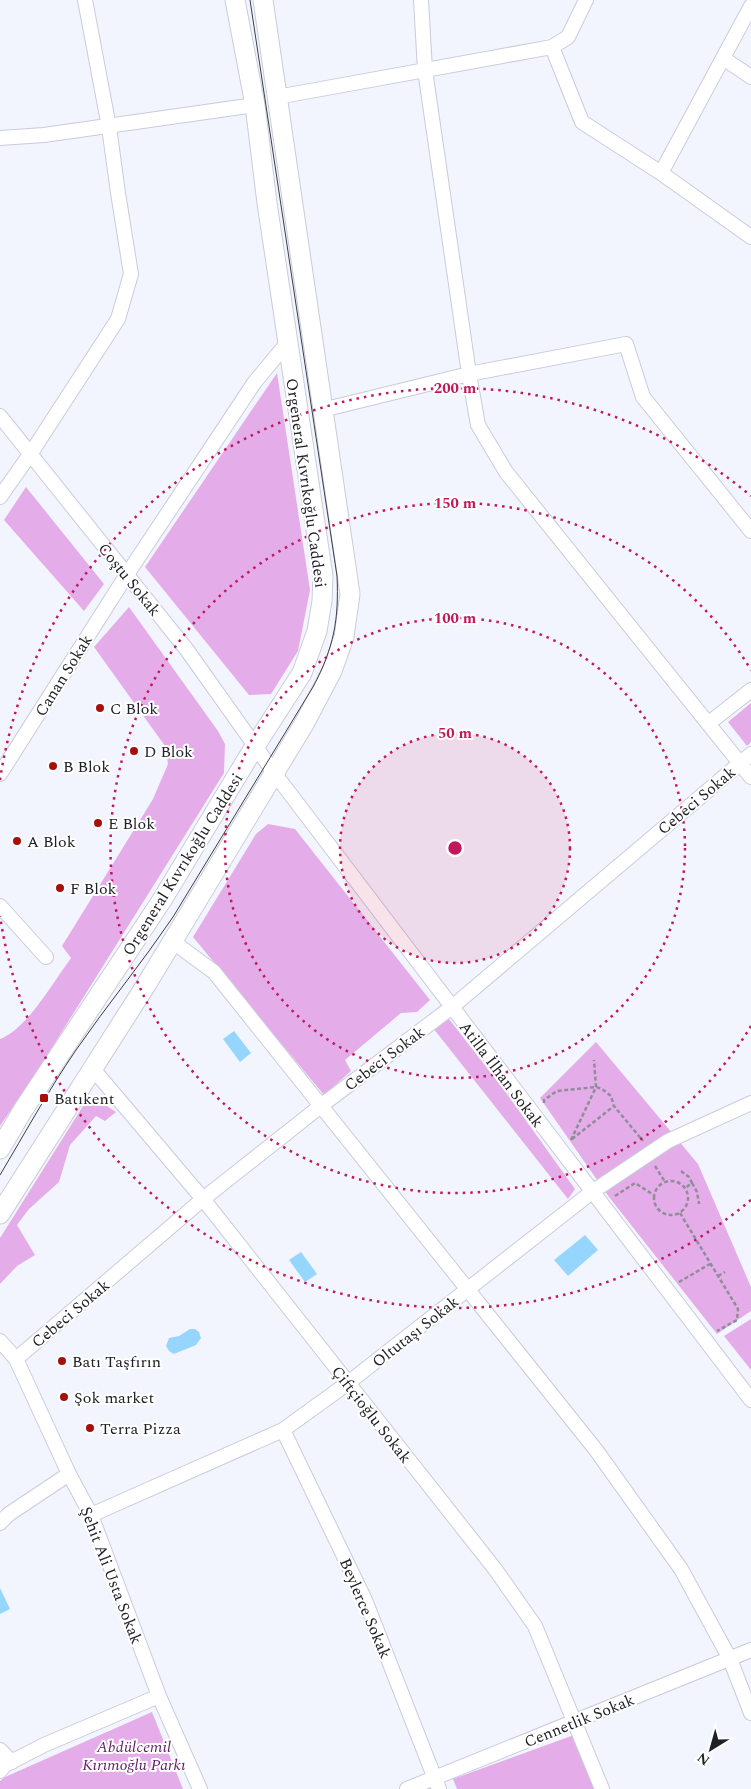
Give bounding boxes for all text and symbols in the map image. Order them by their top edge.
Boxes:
street label: Orgeneral Kıvrıkoğlu Caddesi [279,377,333,590]
text: 200 m [434,377,477,400]
text: 150 m [434,492,477,515]
street label: Coştu Sokak [92,538,166,622]
text: 100 m [434,607,477,630]
street label: Canan Sokak [29,630,99,721]
place label: C Blok [110,697,158,721]
marker: C Blok [94,702,106,714]
text: 50 m [438,722,473,745]
place label: D Blok [144,740,193,764]
marker: D Blok [128,745,140,757]
place label: B Blok [63,755,110,779]
marker: B Blok [47,760,59,772]
street label: Cebeci Sokak [652,761,741,841]
street label: Orgeneral Kıvrıkoğlu Caddesi [117,768,249,961]
place label: E Blok [108,812,155,836]
marker: E Blok [92,817,104,829]
place label: A Blok [27,830,76,854]
marker: A Blok [11,835,23,847]
centre of rings [446,839,464,857]
place label: F Blok [70,877,117,901]
marker: F Blok [54,882,66,894]
street label: Atilla İlhan Sokak [453,1016,549,1133]
street label: Cebeci Sokak [339,1020,430,1097]
place label: Batıkent [54,1087,115,1111]
marker: Batıkent [38,1092,50,1104]
street label: Cebeci Sokak [26,1274,115,1354]
street label: Oltutaşı Sokak [367,1290,464,1373]
place label: Batı Taşfırın [72,1350,161,1374]
marker: Batı Taşfırın [56,1355,68,1367]
street label: Çiftçioğlu Sokak [325,1361,417,1469]
place label: Şok market [74,1386,155,1410]
marker: Şok market [58,1391,70,1403]
place label: Terra Pizza [100,1417,181,1441]
marker: Terra Pizza [84,1422,96,1434]
street label: Şehit Ali Usta Sokak [74,1503,148,1648]
street label: Beylerce Sokak [333,1554,397,1662]
street label: Cennetlik Sokak [521,1688,638,1754]
north arrow [686,1724,736,1774]
park label: Abdülcemil Kırımoğlu Parkı [82,1735,186,1777]
text: N [693,1747,714,1771]

